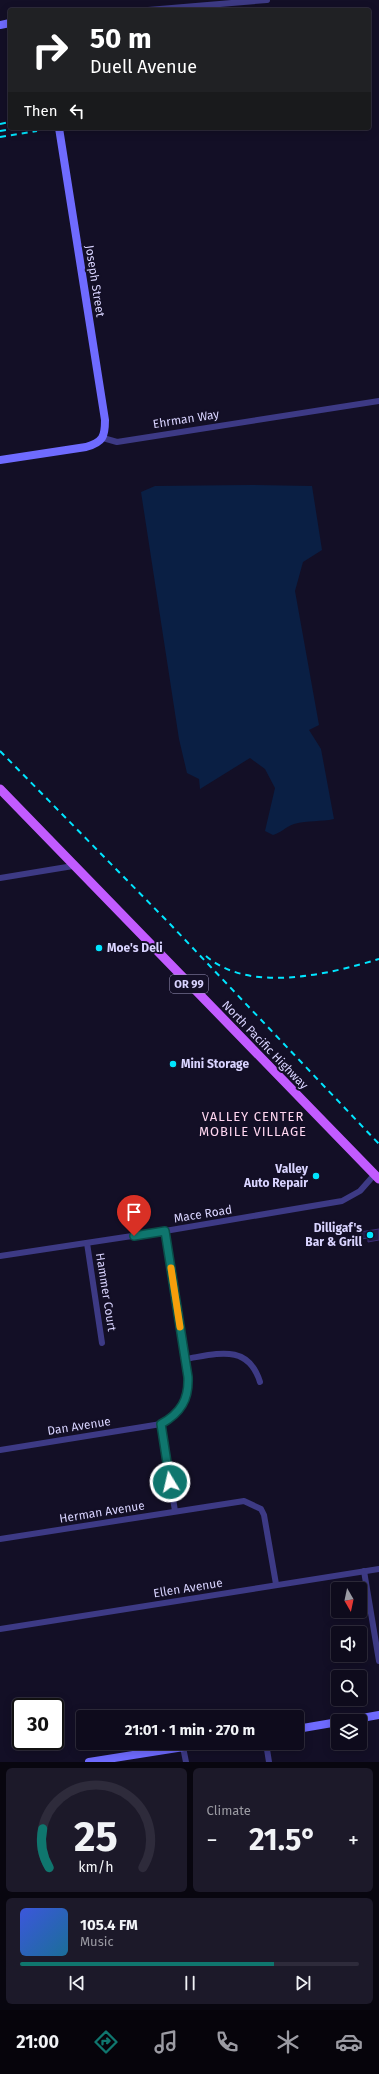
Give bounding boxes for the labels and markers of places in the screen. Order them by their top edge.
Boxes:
place label: Moe's Deli [107,941,163,955]
marker: Moe's Deli [94,943,104,953]
place label: Mini Storage [181,1057,249,1071]
marker: Mini Storage [168,1059,178,1069]
place label: Valley Auto Repair [243,1162,309,1190]
marker: Valley Auto Repair [311,1171,321,1181]
pin [117,1195,151,1236]
place label: Dilligaf's Bar & Grill [305,1221,362,1249]
marker: Dilligaf's Bar & Grill [365,1230,375,1240]

